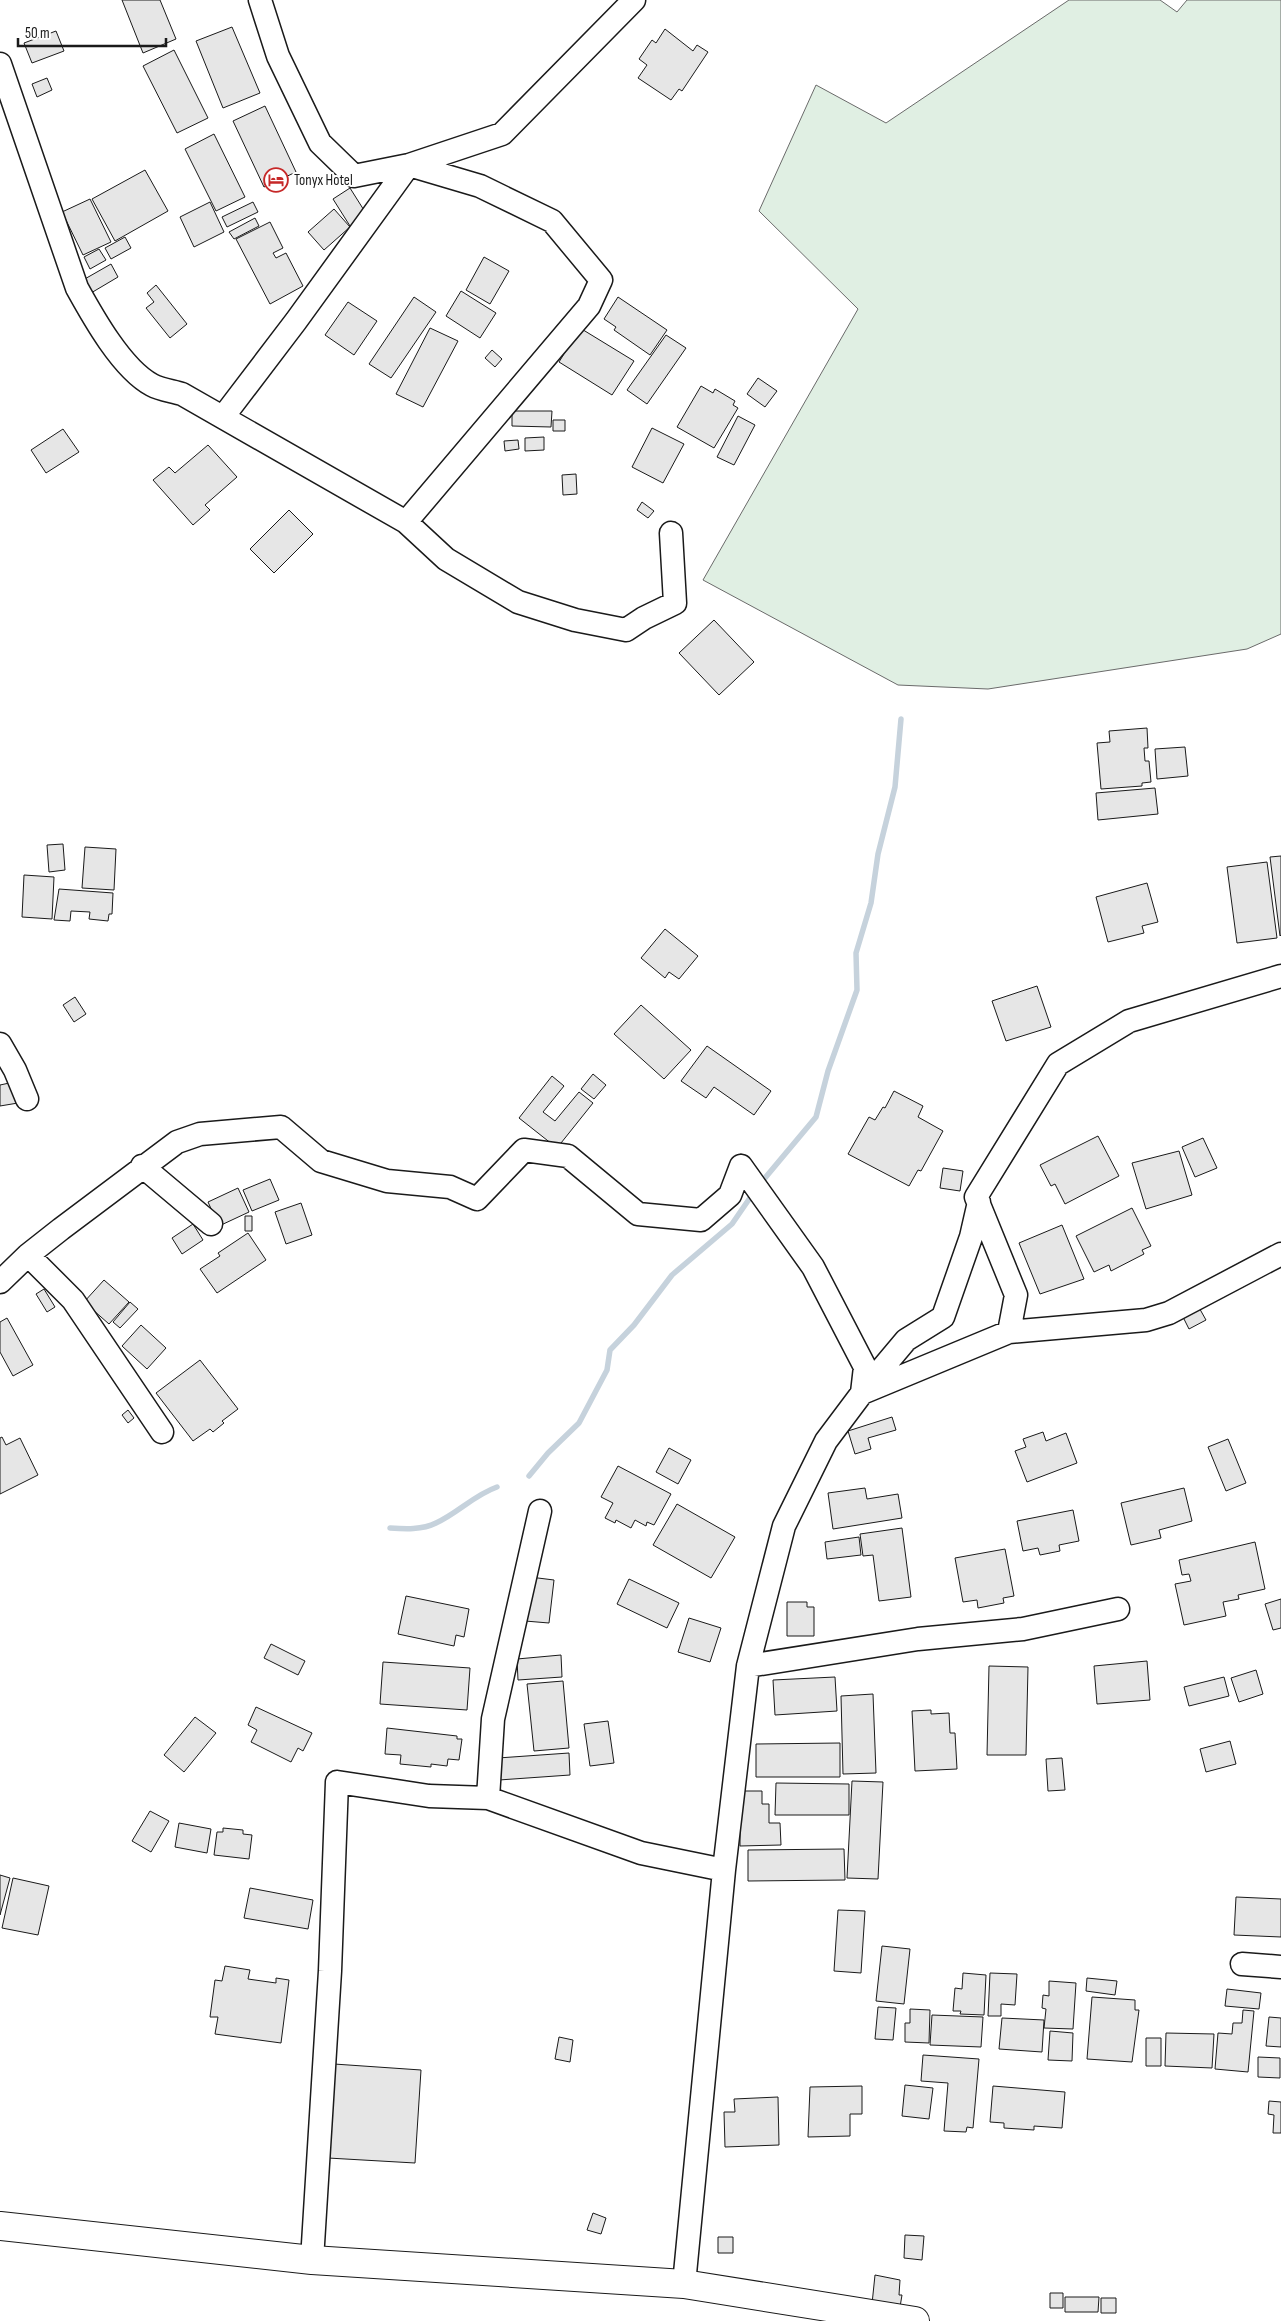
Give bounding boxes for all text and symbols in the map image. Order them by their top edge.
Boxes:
scale bar [18,15,165,47]
text: 50 m [25,24,50,43]
hotel icon: Tonyx Hotel [263,167,289,193]
place label: Tonyx Hotel [294,171,353,190]

